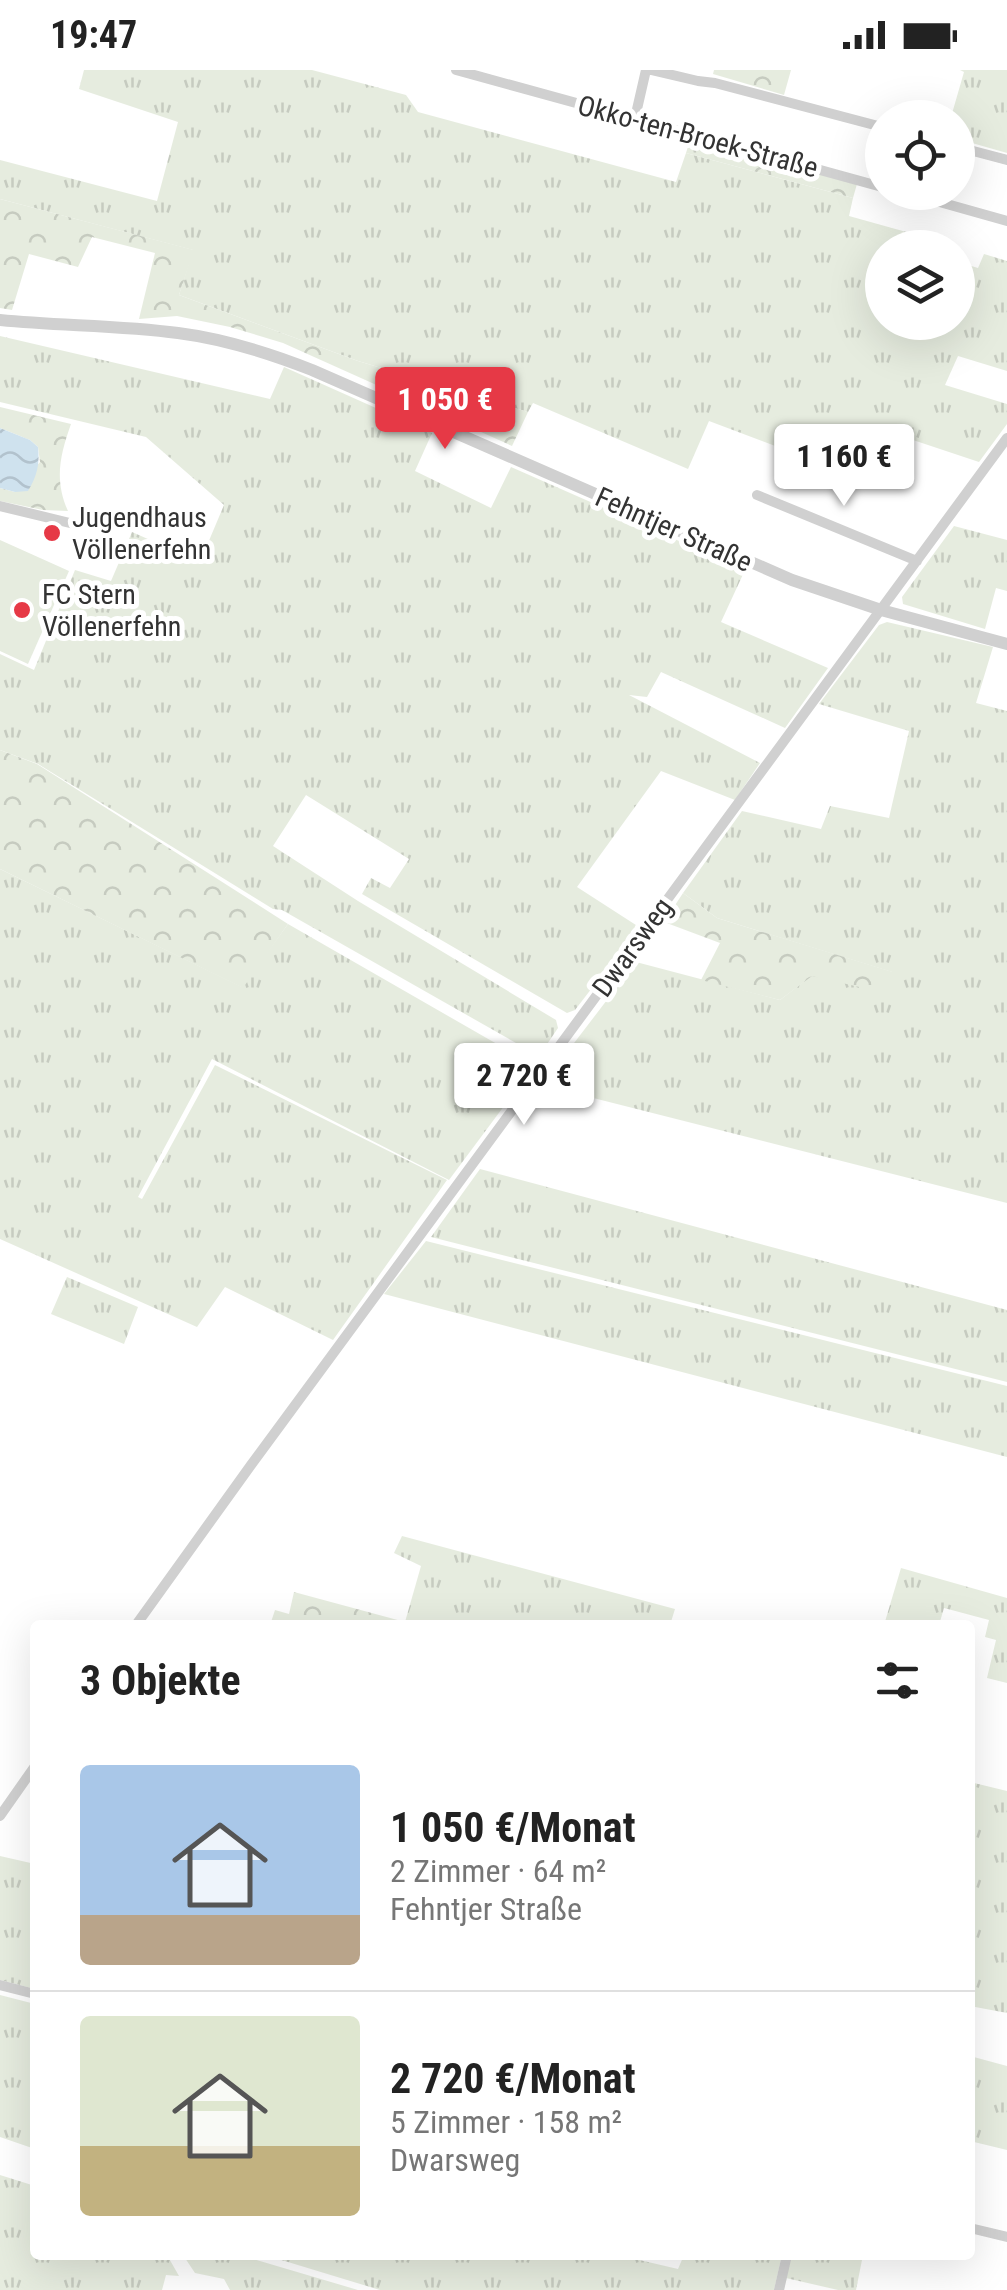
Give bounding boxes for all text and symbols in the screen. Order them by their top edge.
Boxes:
text: 19:47 [50,13,137,57]
street label: Okko-ten-Broek-Straße [574,89,822,184]
map controls [865,100,975,340]
button: locate [865,100,975,210]
button: layers [865,230,975,340]
pin: 1 050 € [353,367,537,452]
text: 1 050 € [397,380,493,418]
pin: 1 160 € [752,424,936,509]
text: 1 160 € [796,437,892,475]
street label: Fehntjer Straße [590,480,757,579]
place label: Jugendhaus Völlenerfehn [72,501,211,566]
marker: Jugendhaus Völlenerfehn [41,522,63,544]
place label: FC Stern Völlenerfehn [42,578,181,643]
marker: FC Stern Völlenerfehn [11,599,33,621]
street label: Dwarsweg [586,891,679,1003]
pin: 2 720 € [432,1043,616,1128]
text: 2 720 € [476,1056,572,1094]
icon: filters [870,1653,925,1708]
text: 3 Objekte [80,1656,241,1705]
text: 1 050 €/Monat [390,1803,636,1852]
icon: home [160,1805,280,1925]
text: 2 Zimmer · 64 m² [390,1852,606,1890]
text: Fehntjer Straße [390,1890,582,1928]
text: 2 720 €/Monat [390,2054,636,2103]
icon: home [160,2056,280,2176]
text: 5 Zimmer · 158 m² [390,2103,622,2141]
text: Dwarsweg [390,2141,520,2179]

